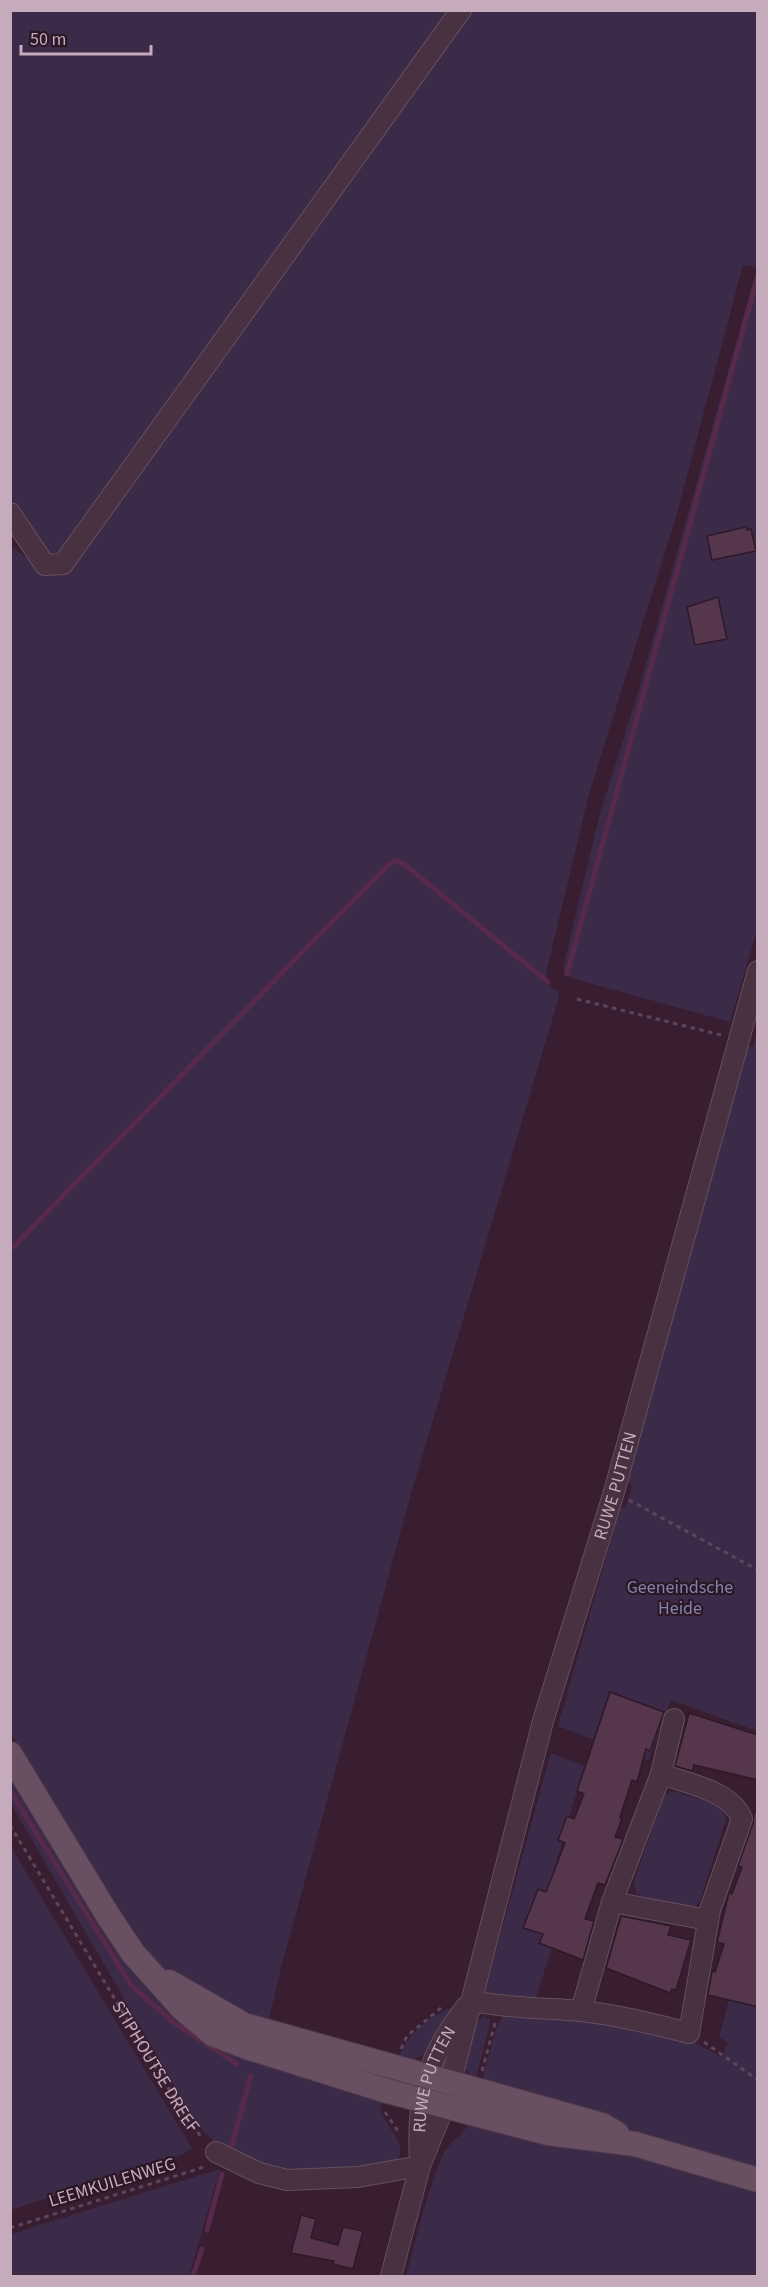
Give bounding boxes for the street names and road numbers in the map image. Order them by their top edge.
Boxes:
street label: RUWE PUTTEN [588,1429,643,1543]
street label: STIPHOUTSE DREEF [106,1996,205,2138]
street label: RUWE PUTTEN [407,2021,462,2133]
street label: LEEMKUILENWEG [45,2151,179,2214]

